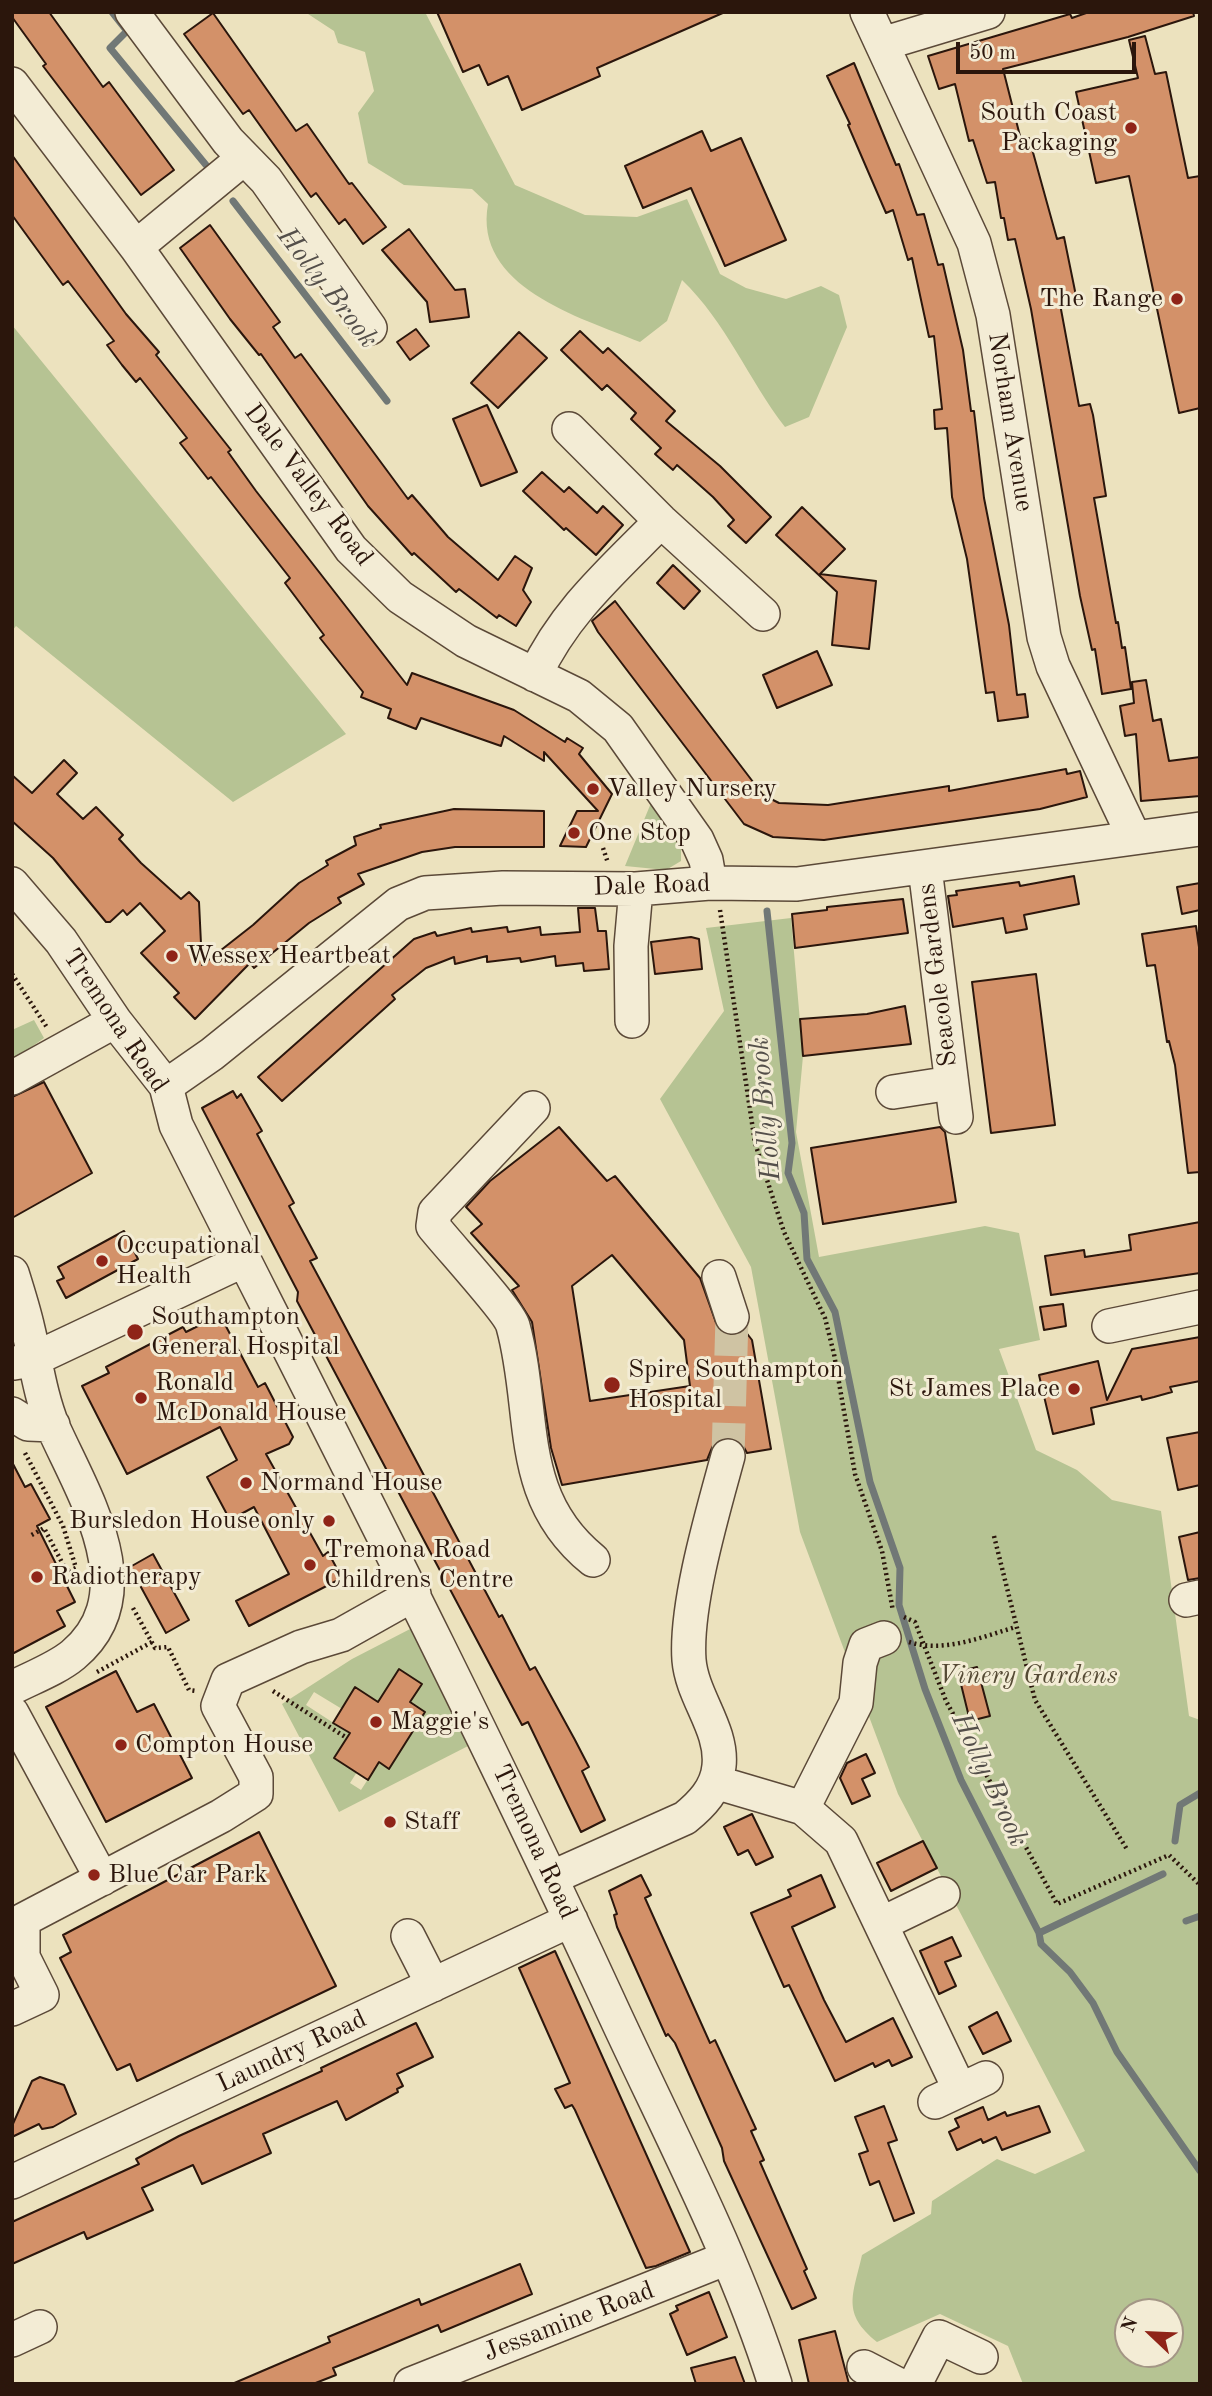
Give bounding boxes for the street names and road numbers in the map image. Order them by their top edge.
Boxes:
street label: Norham Avenue [980,330,1040,514]
street label: Dale Valley Road [237,398,379,572]
street label: Dale Road [593,868,711,904]
street label: Seacole Gardens [911,882,965,1068]
street label: Tremona Road [55,943,175,1099]
street label: Tremona Road [485,1760,583,1924]
street label: Laundry Road [212,2004,372,2100]
street label: Jessamine Road [479,2275,659,2369]

